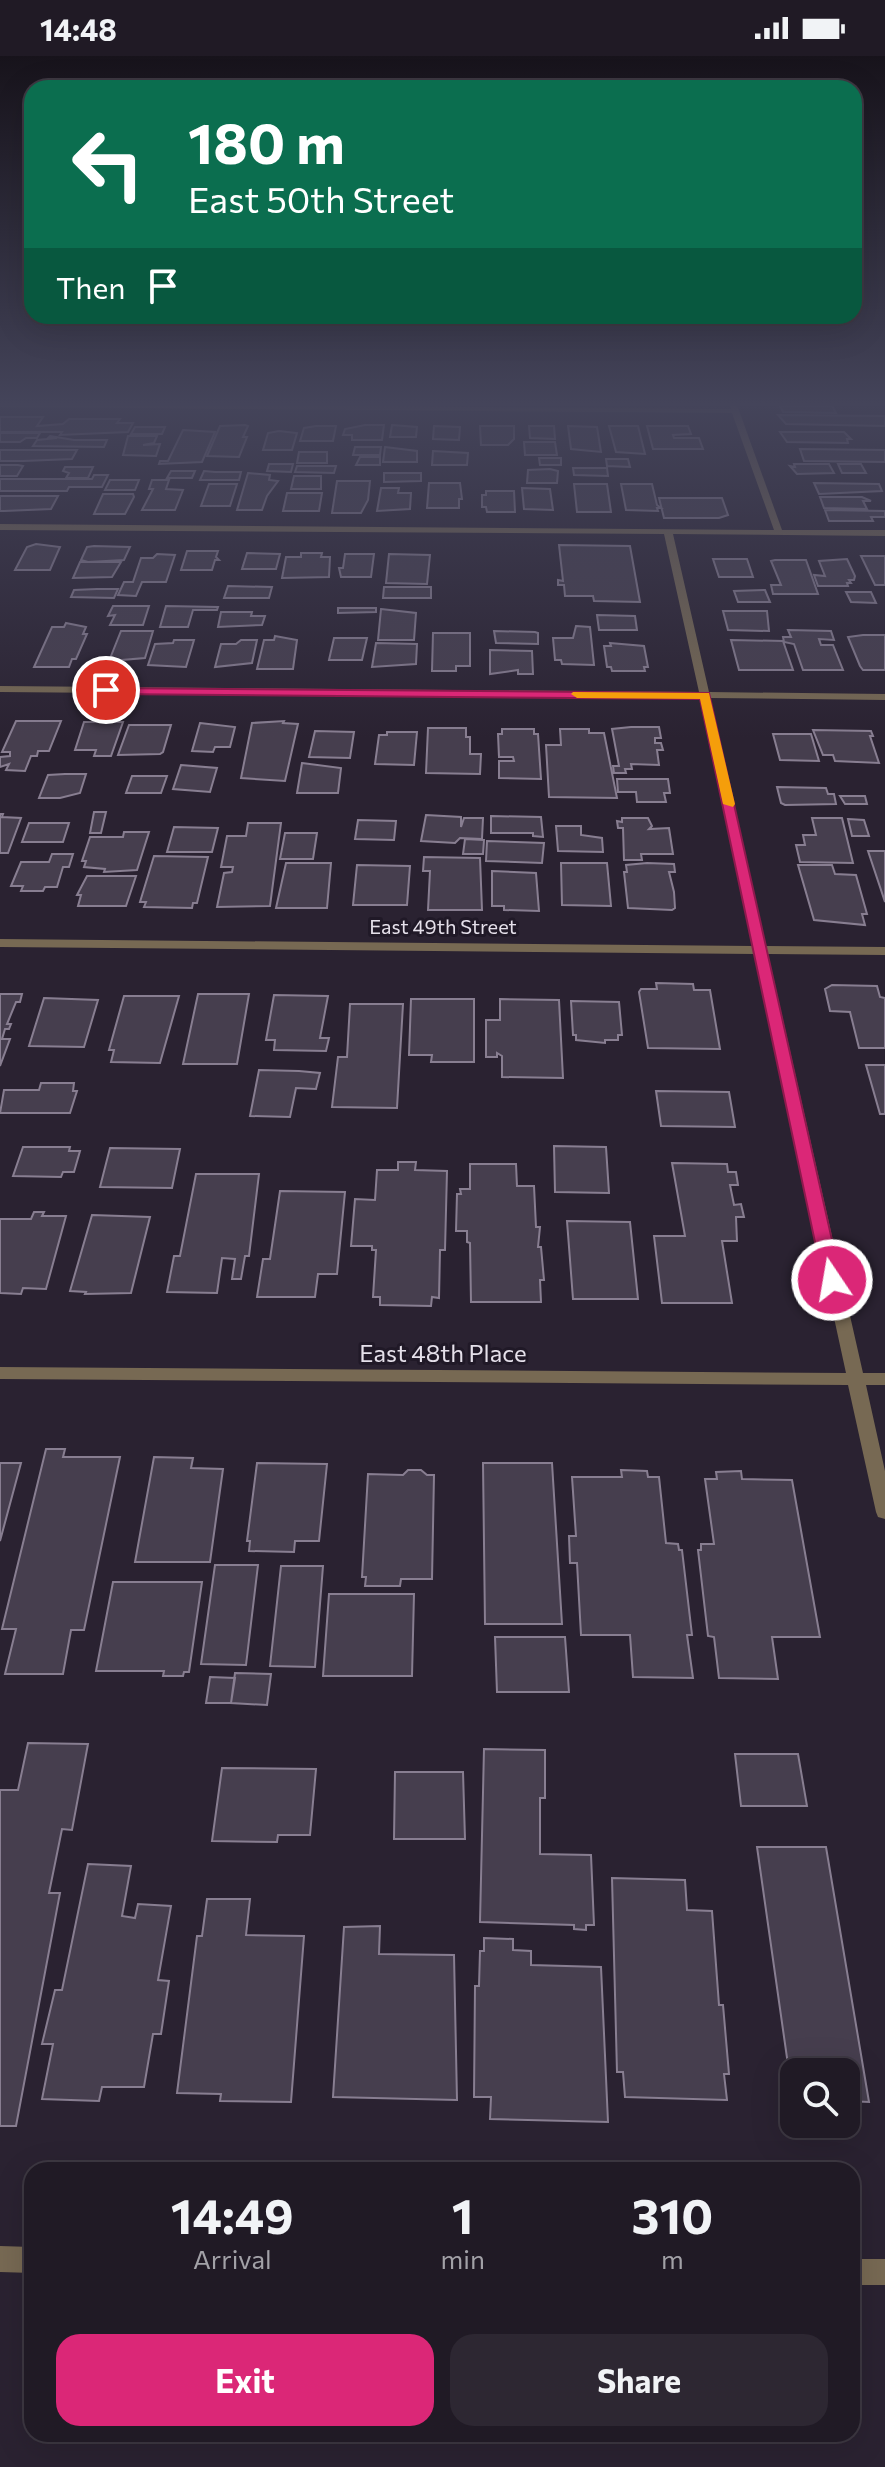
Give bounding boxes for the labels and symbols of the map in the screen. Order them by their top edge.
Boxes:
pin [72,656,140,724]
street label: East 49th Street [369,914,517,938]
position arrow [790,1238,874,1322]
street label: East 48th Place [359,1338,527,1367]

